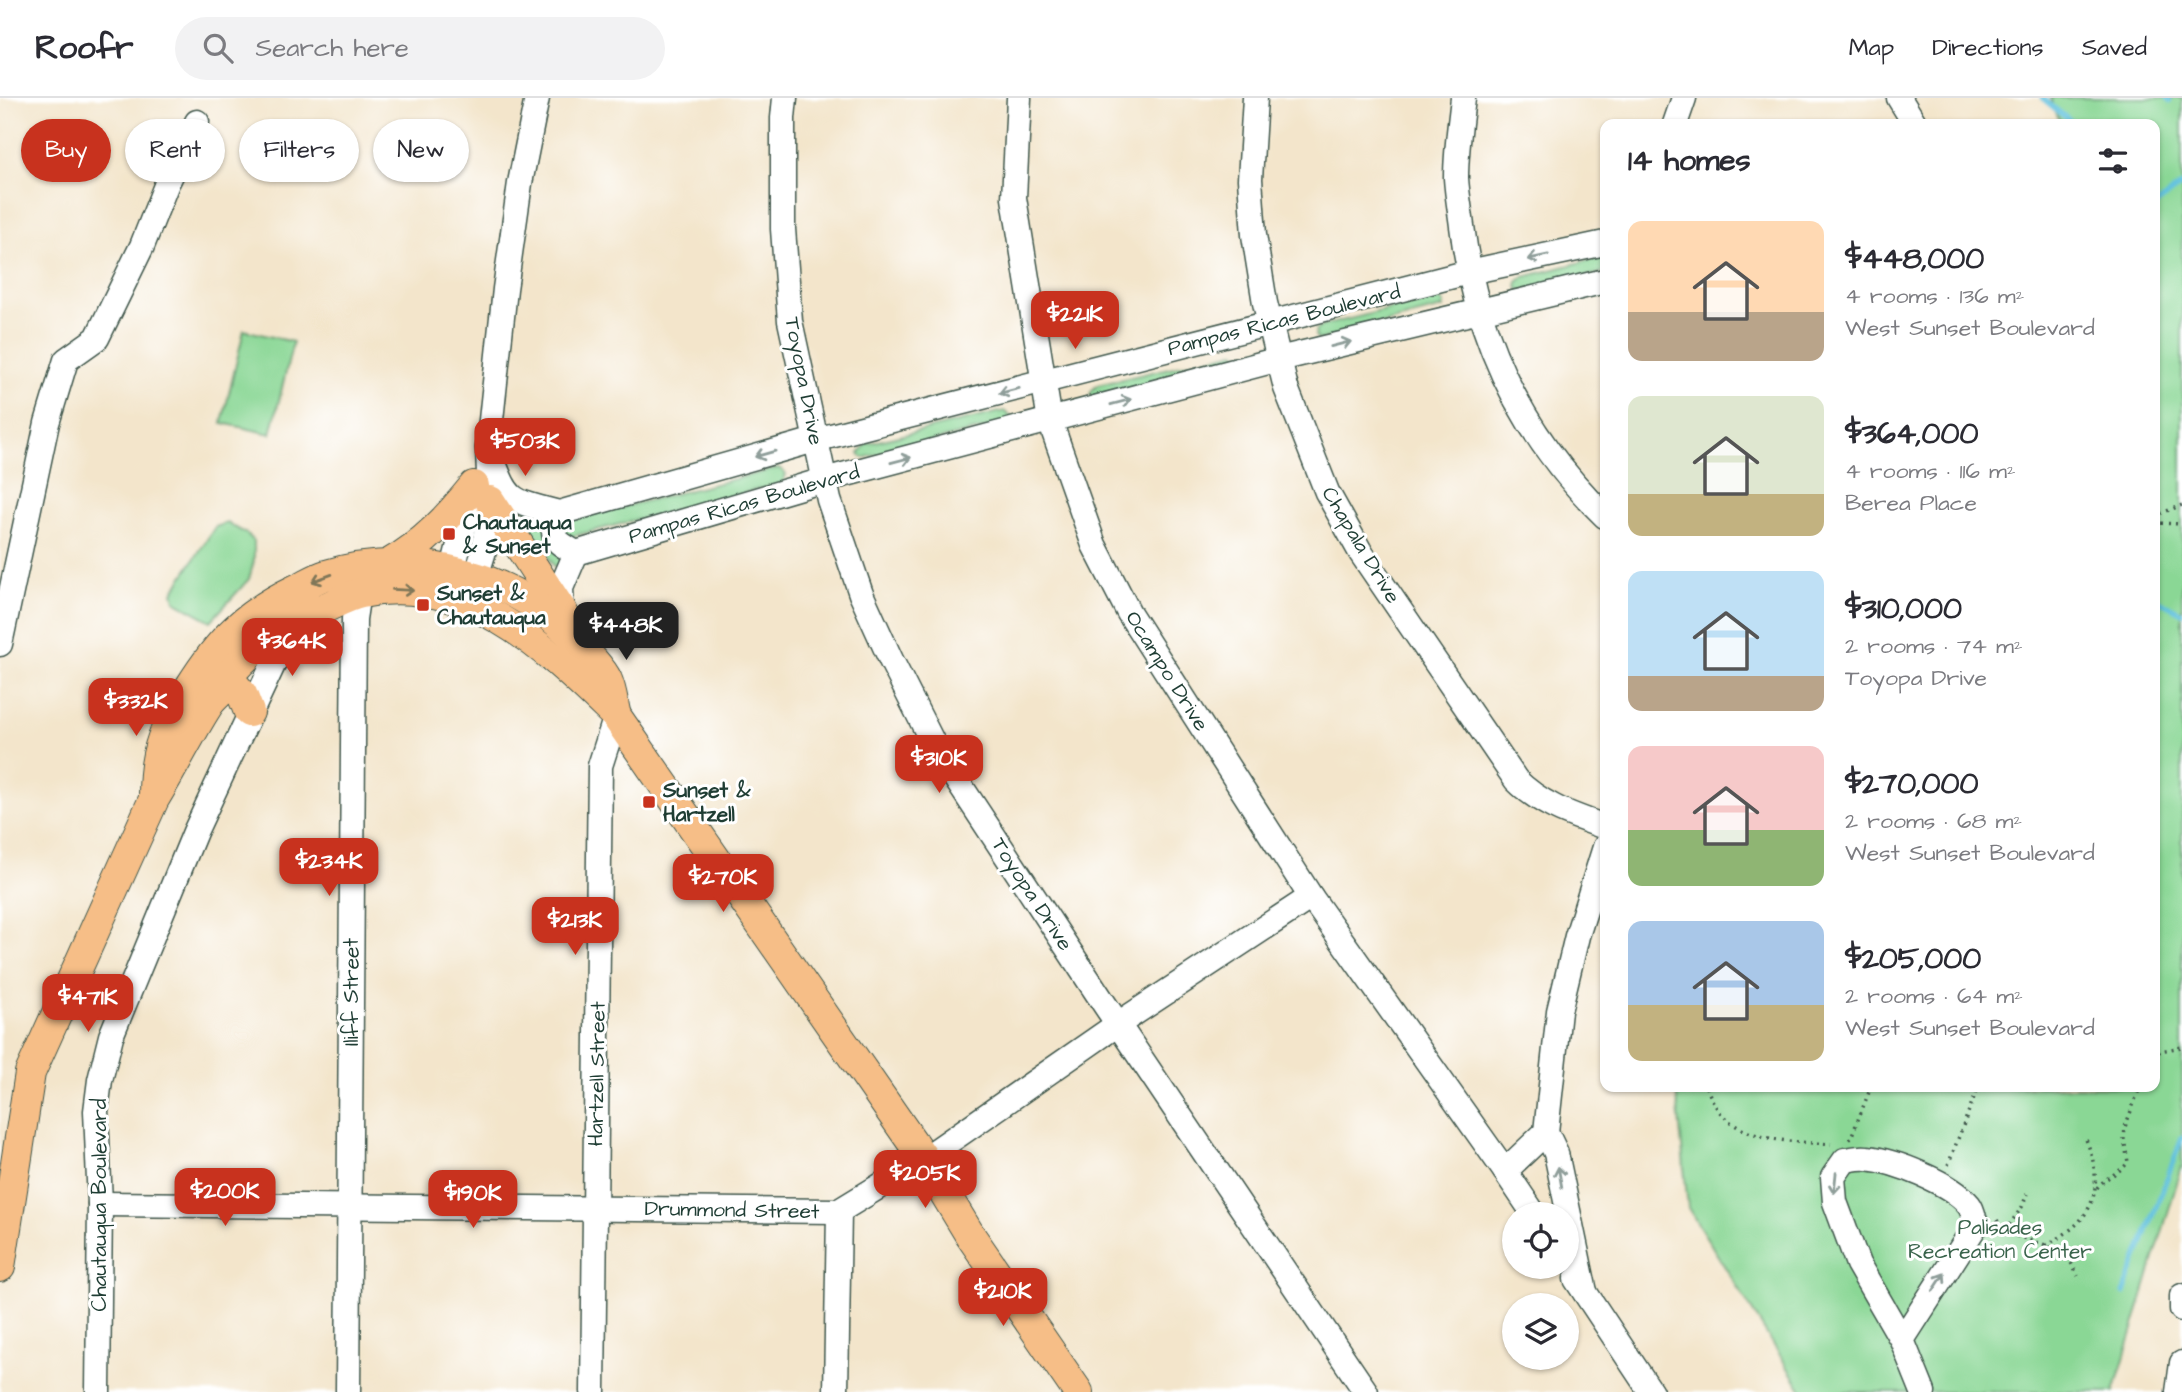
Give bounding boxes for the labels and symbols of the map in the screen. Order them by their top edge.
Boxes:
one-way arrow [1527,251,1550,265]
street label: Pampas Ricas Boulevard [1165,277,1404,364]
pin: $221K [1026,292,1124,351]
street label: Toyopa Drive [775,315,831,448]
one-way arrow [1329,337,1352,350]
one-way arrow [998,385,1021,398]
one-way arrow [1109,394,1131,407]
pin: $503K [476,418,574,478]
one-way arrow [754,449,776,462]
one-way arrow [889,453,912,466]
street label: Pampas Ricas Boulevard [625,457,863,552]
street label: Chapala Drive [1314,481,1407,609]
place label: Chautauqua & Sunset [462,508,572,561]
marker: Chautauqua & Sunset [441,526,457,542]
one-way arrow [312,573,334,585]
place label: Sunset & Chautauqua [436,579,546,633]
one-way arrow [391,584,413,597]
marker: Sunset & Chautauqua [415,597,431,613]
pin: $448K [577,602,675,662]
street label: Ocampo Drive [1118,605,1216,737]
pin: $364K [243,618,341,678]
pin: $332K [87,678,185,738]
pin: $310K [890,736,988,795]
place label: Sunset & Hartzell [662,776,751,829]
marker: Sunset & Hartzell [641,794,657,810]
street label: Toyopa Drive [983,832,1079,957]
pin: $234K [280,838,378,898]
pin: $270K [674,854,772,914]
pin: $213K [526,898,624,957]
street label: Iliff Street [337,938,366,1046]
pin: $471K [39,974,137,1034]
street label: Hartzell Street [581,1001,613,1147]
street label: Chautauqua Boulevard [85,1098,114,1312]
pin: $205K [876,1150,974,1210]
one-way arrow [1553,1166,1566,1189]
pin: $200K [176,1168,274,1228]
pin: $190K [424,1170,522,1230]
one-way arrow [1829,1171,1842,1194]
street label: Drummond Street [644,1194,820,1226]
park label: Palisades Recreation Center [1908,1213,2092,1266]
pin: $210K [954,1268,1052,1328]
one-way arrow [1932,1273,1946,1293]

